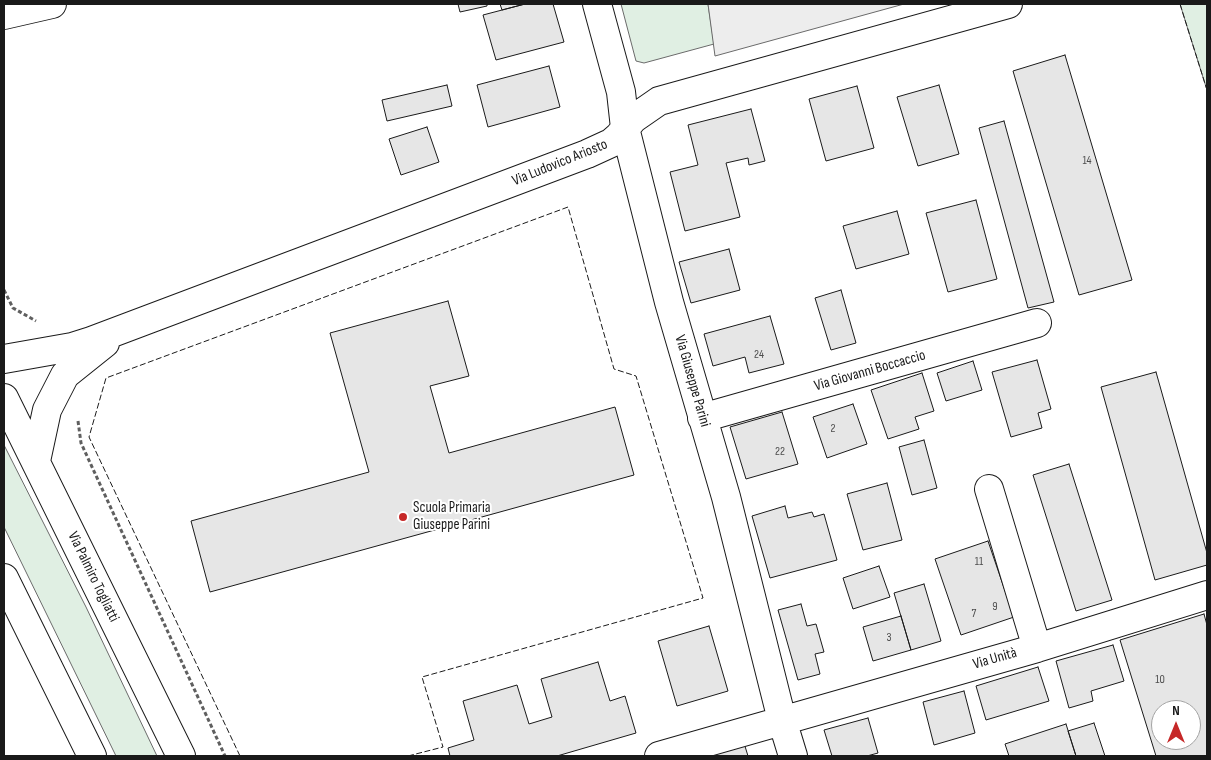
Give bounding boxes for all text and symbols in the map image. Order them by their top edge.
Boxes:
street label: Via Ludovico Ariosto [510,136,610,190]
house number: 14 [1082,154,1092,168]
street label: Via Giuseppe Parini [670,333,714,429]
street label: Via Giovanni Boccaccio [812,347,928,395]
house number: 24 [754,348,764,362]
house number: 2 [831,422,835,436]
house number: 22 [775,445,785,459]
place label: Scuola Primaria Giuseppe Parini [413,499,491,534]
marker: Scuola Primaria Giuseppe Parini [397,511,409,523]
street label: Via Palmiro Togliatti [63,529,123,625]
house number: 11 [975,555,983,569]
house number: 9 [992,600,998,614]
house number: 7 [972,607,976,621]
house number: 3 [886,631,892,645]
street label: Via Unità [971,644,1019,674]
house number: 10 [1155,673,1165,687]
north arrow [1151,700,1201,750]
text: N [1172,702,1180,719]

